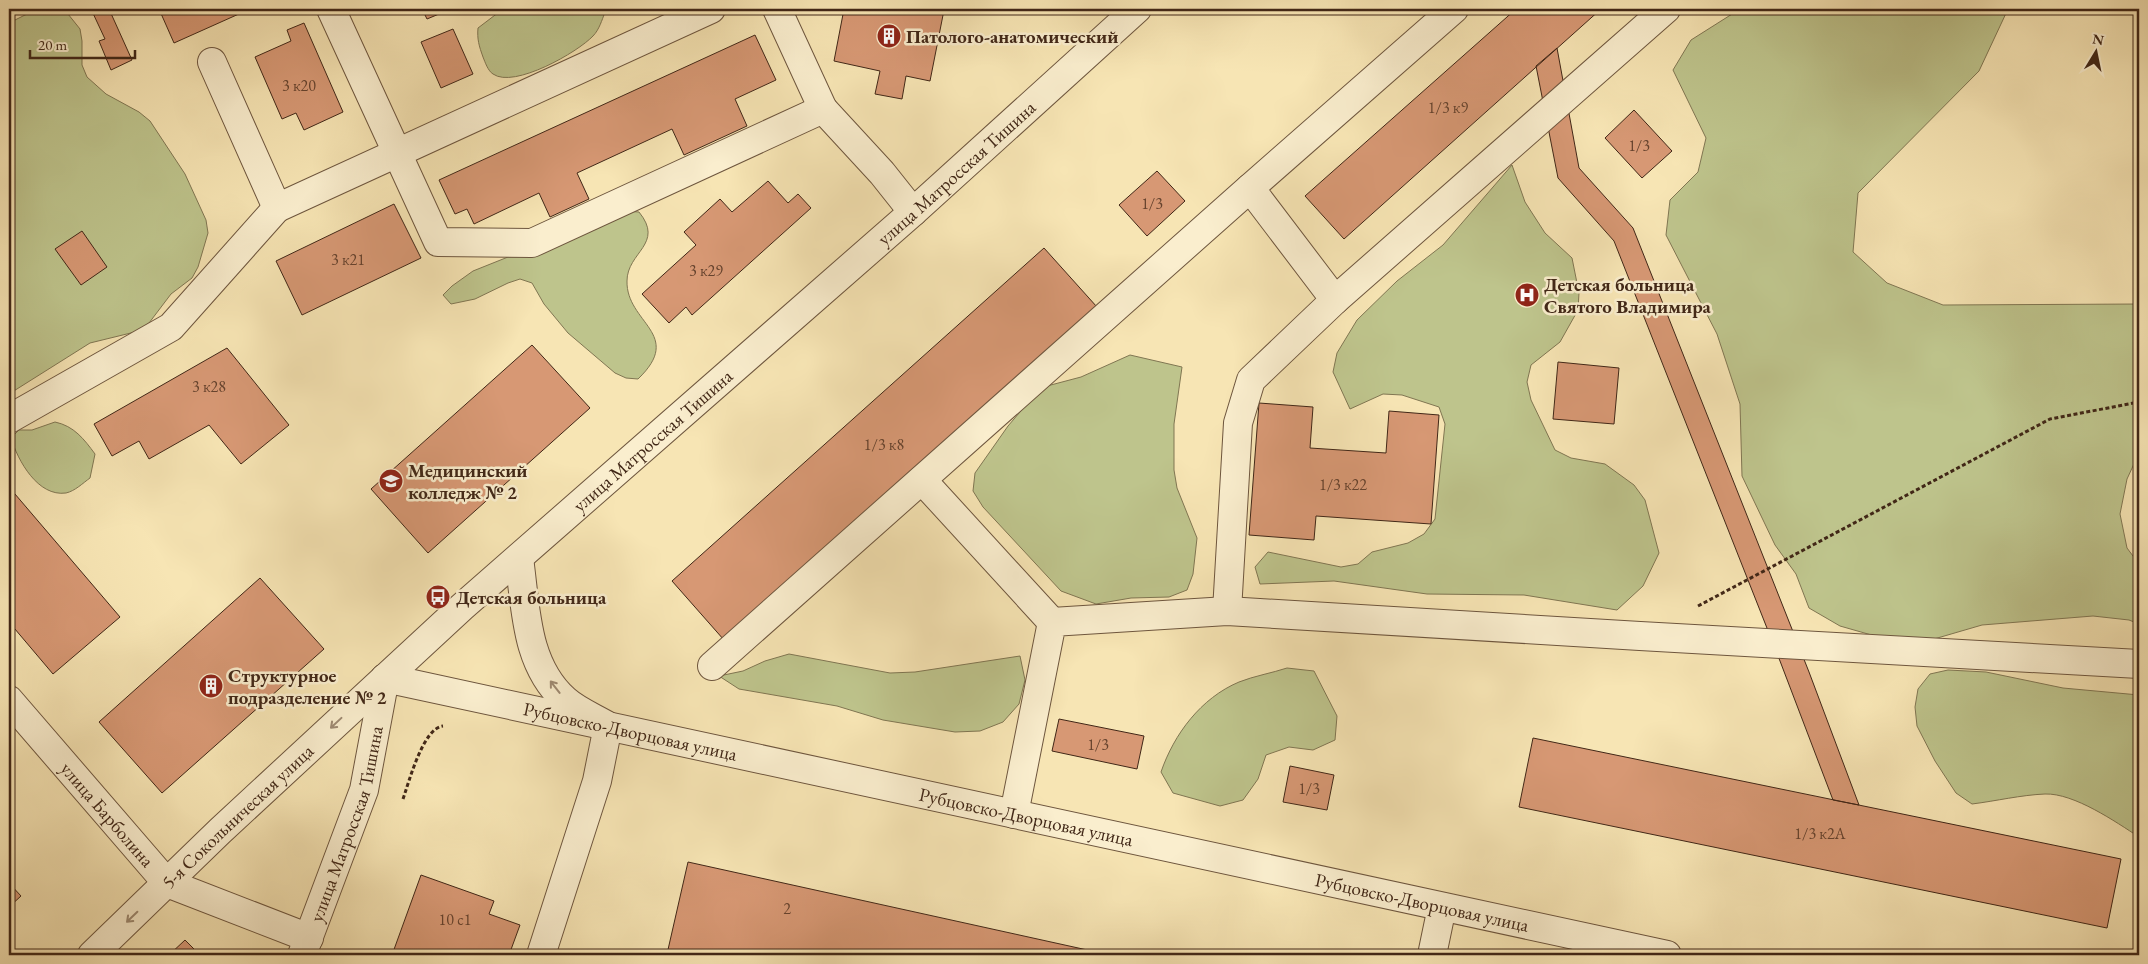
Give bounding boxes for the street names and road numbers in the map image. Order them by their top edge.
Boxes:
street label: улица Матросская Тишина [872,94,1041,250]
street label: улица Матросская Тишина [567,363,738,517]
street label: Рубцовско-Дворцовая улица [521,696,740,766]
street label: улица Матросская Тишина [303,723,388,925]
street label: 5-я Сокольническая улица [156,738,319,894]
street label: улица Барболина [55,756,160,873]
street label: Рубцовско-Дворцовая улица [917,781,1136,852]
street label: Рубцовско-Дворцовая улица [1313,867,1532,937]

